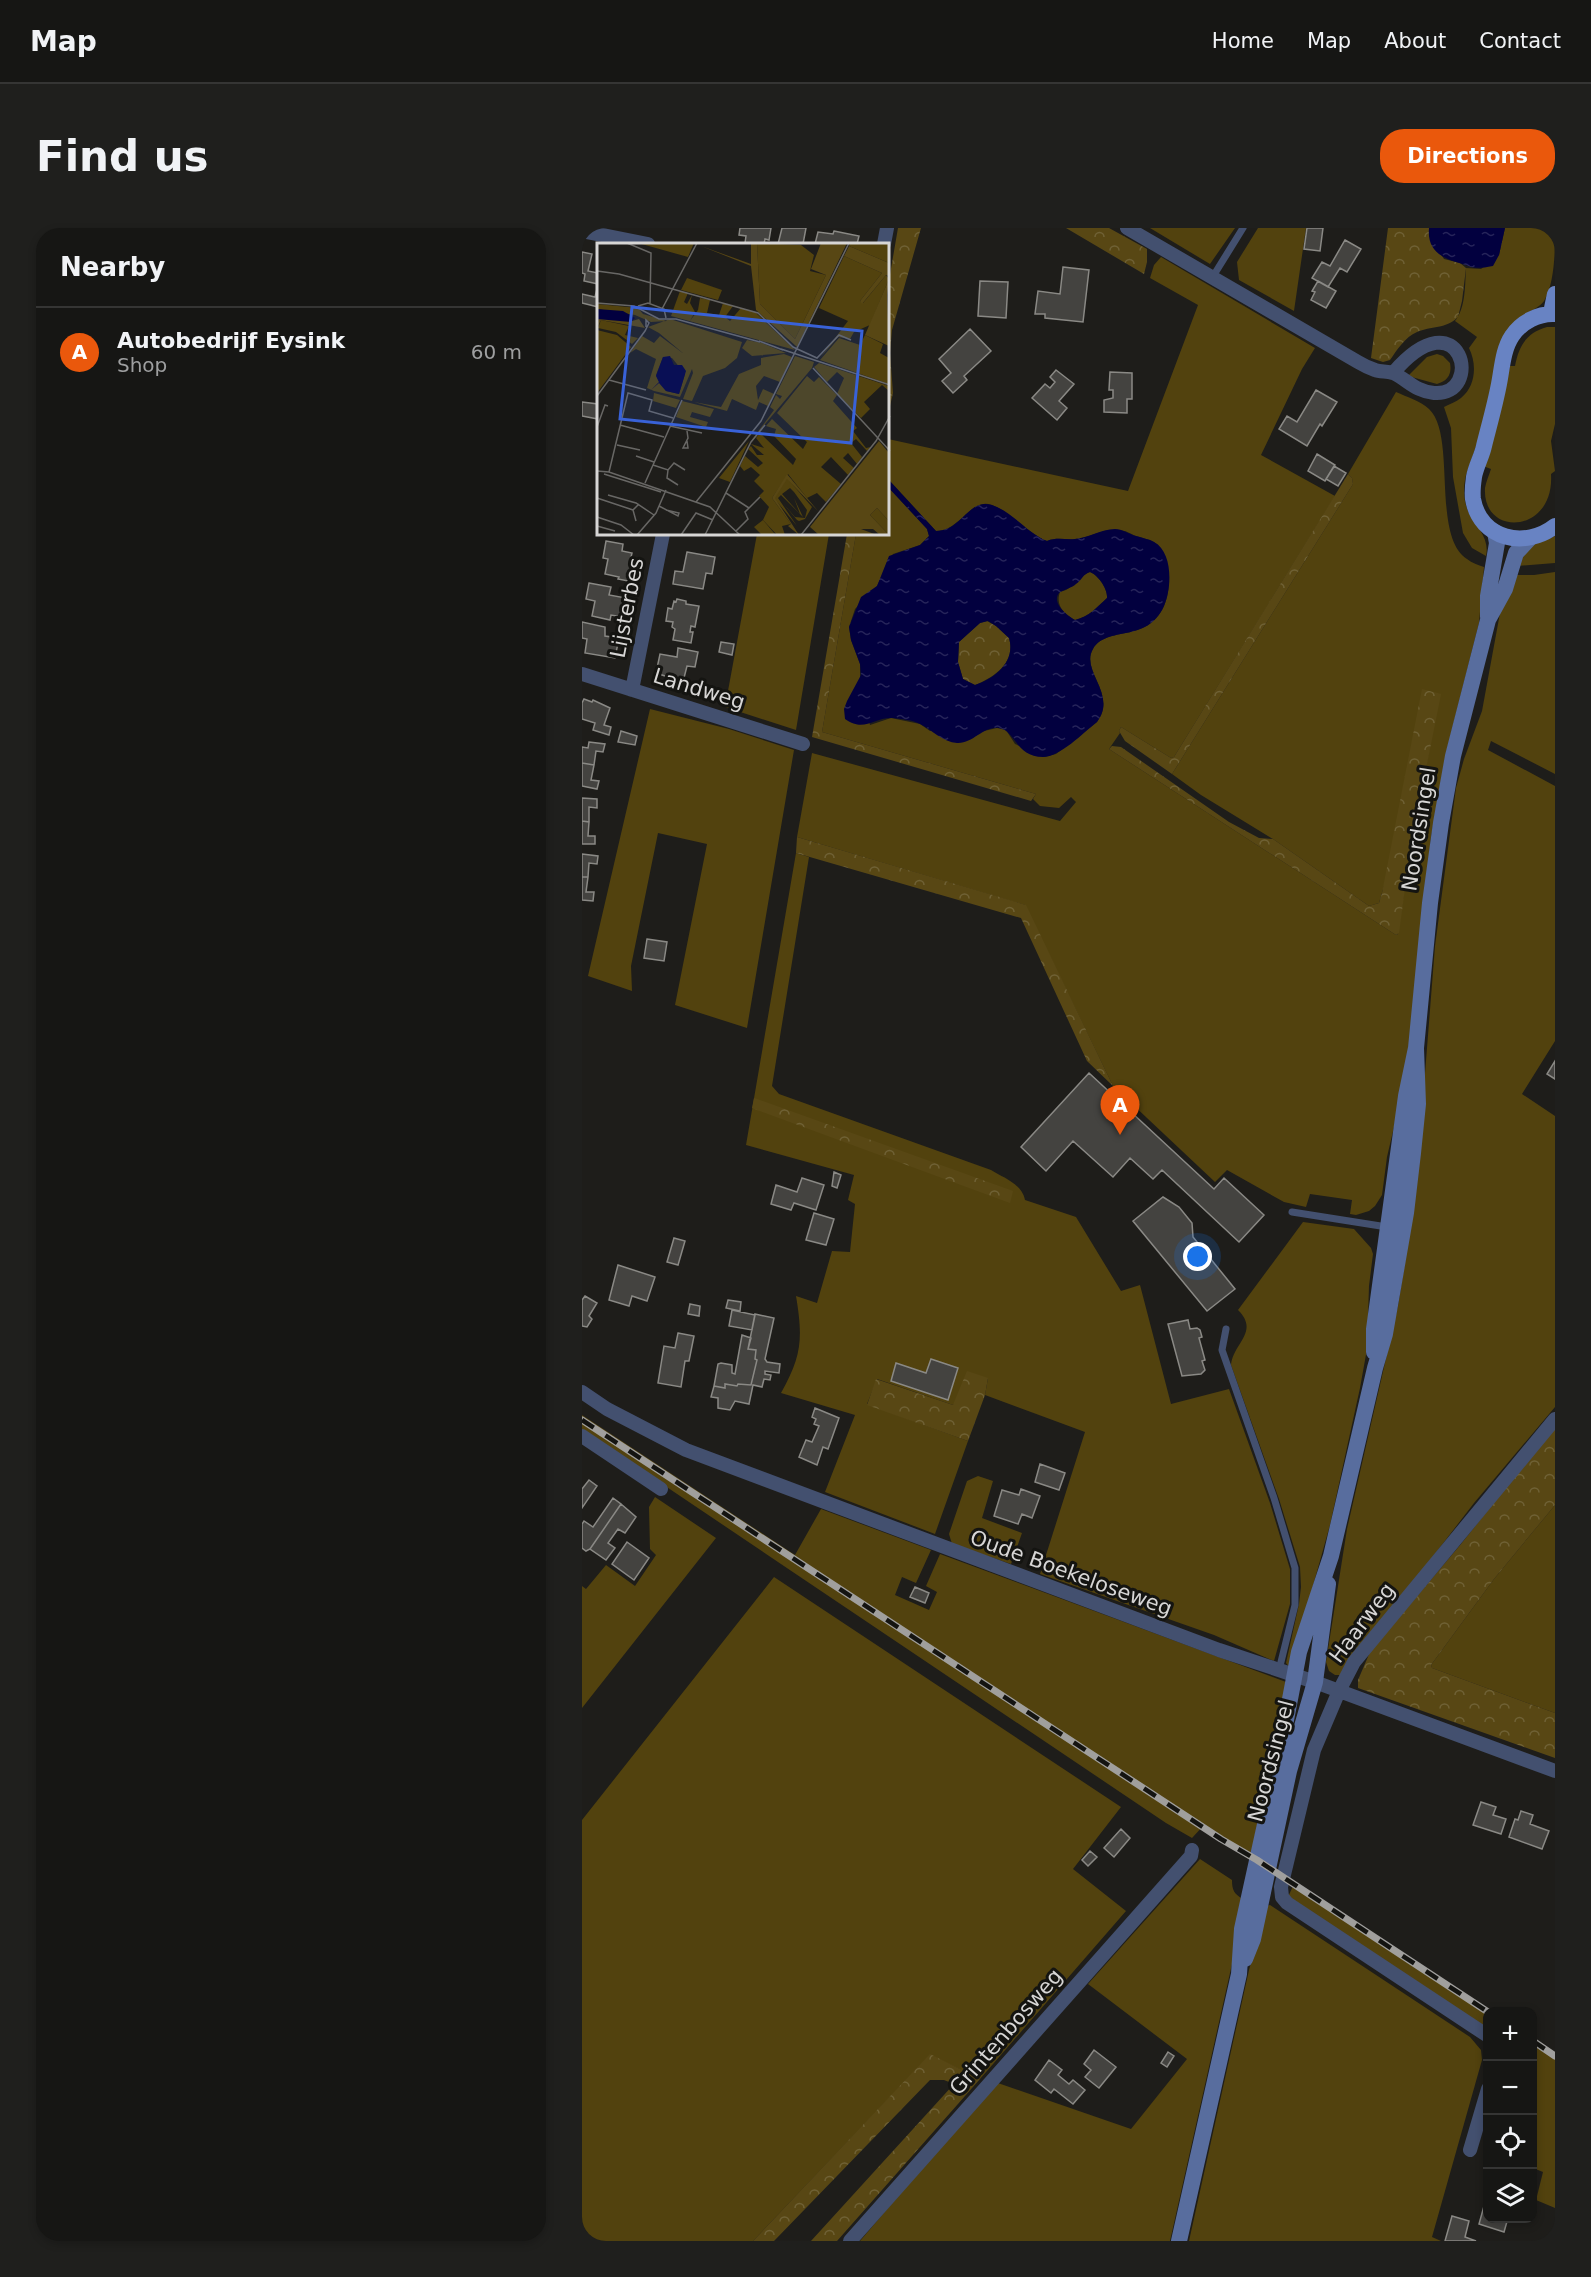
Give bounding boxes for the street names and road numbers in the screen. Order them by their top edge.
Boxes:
street label: Lijsterbes [606,556,648,660]
street label: Landweg [650,664,748,714]
street label: Noordsingel [1397,765,1441,893]
street label: Oude Boekeloseweg [967,1525,1175,1621]
street label: Haarweg [1324,1578,1400,1668]
street label: Noordsingel [1243,1697,1299,1825]
street label: Grintenbosweg [945,1964,1067,2100]

